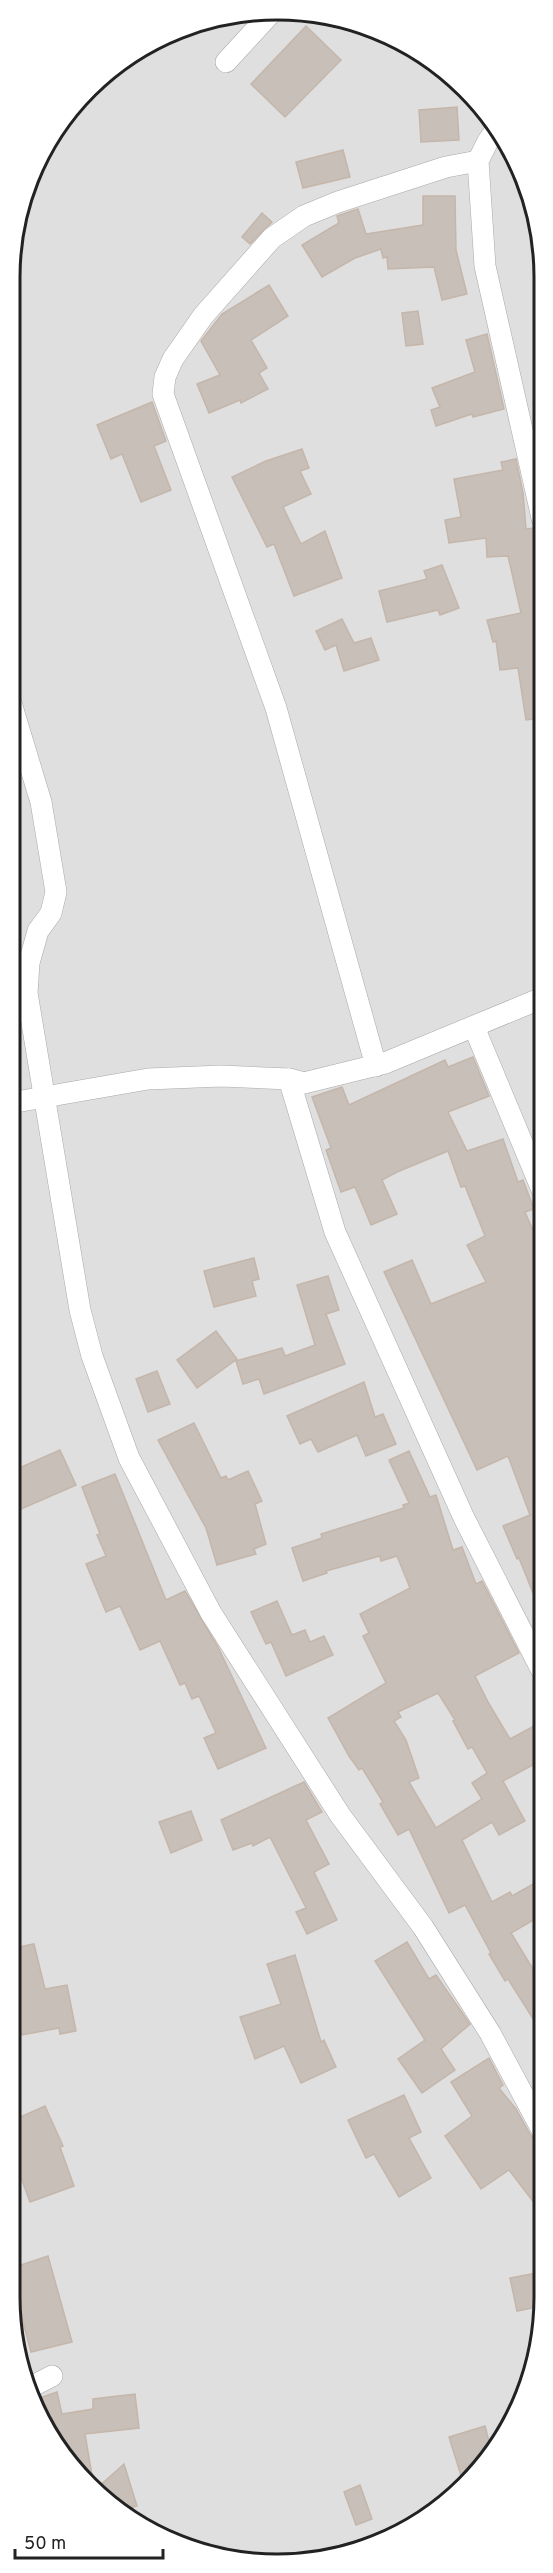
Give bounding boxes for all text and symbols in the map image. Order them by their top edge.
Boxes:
scale bar [15,2522,164,2560]
text: 50 m [24,2533,66,2556]

